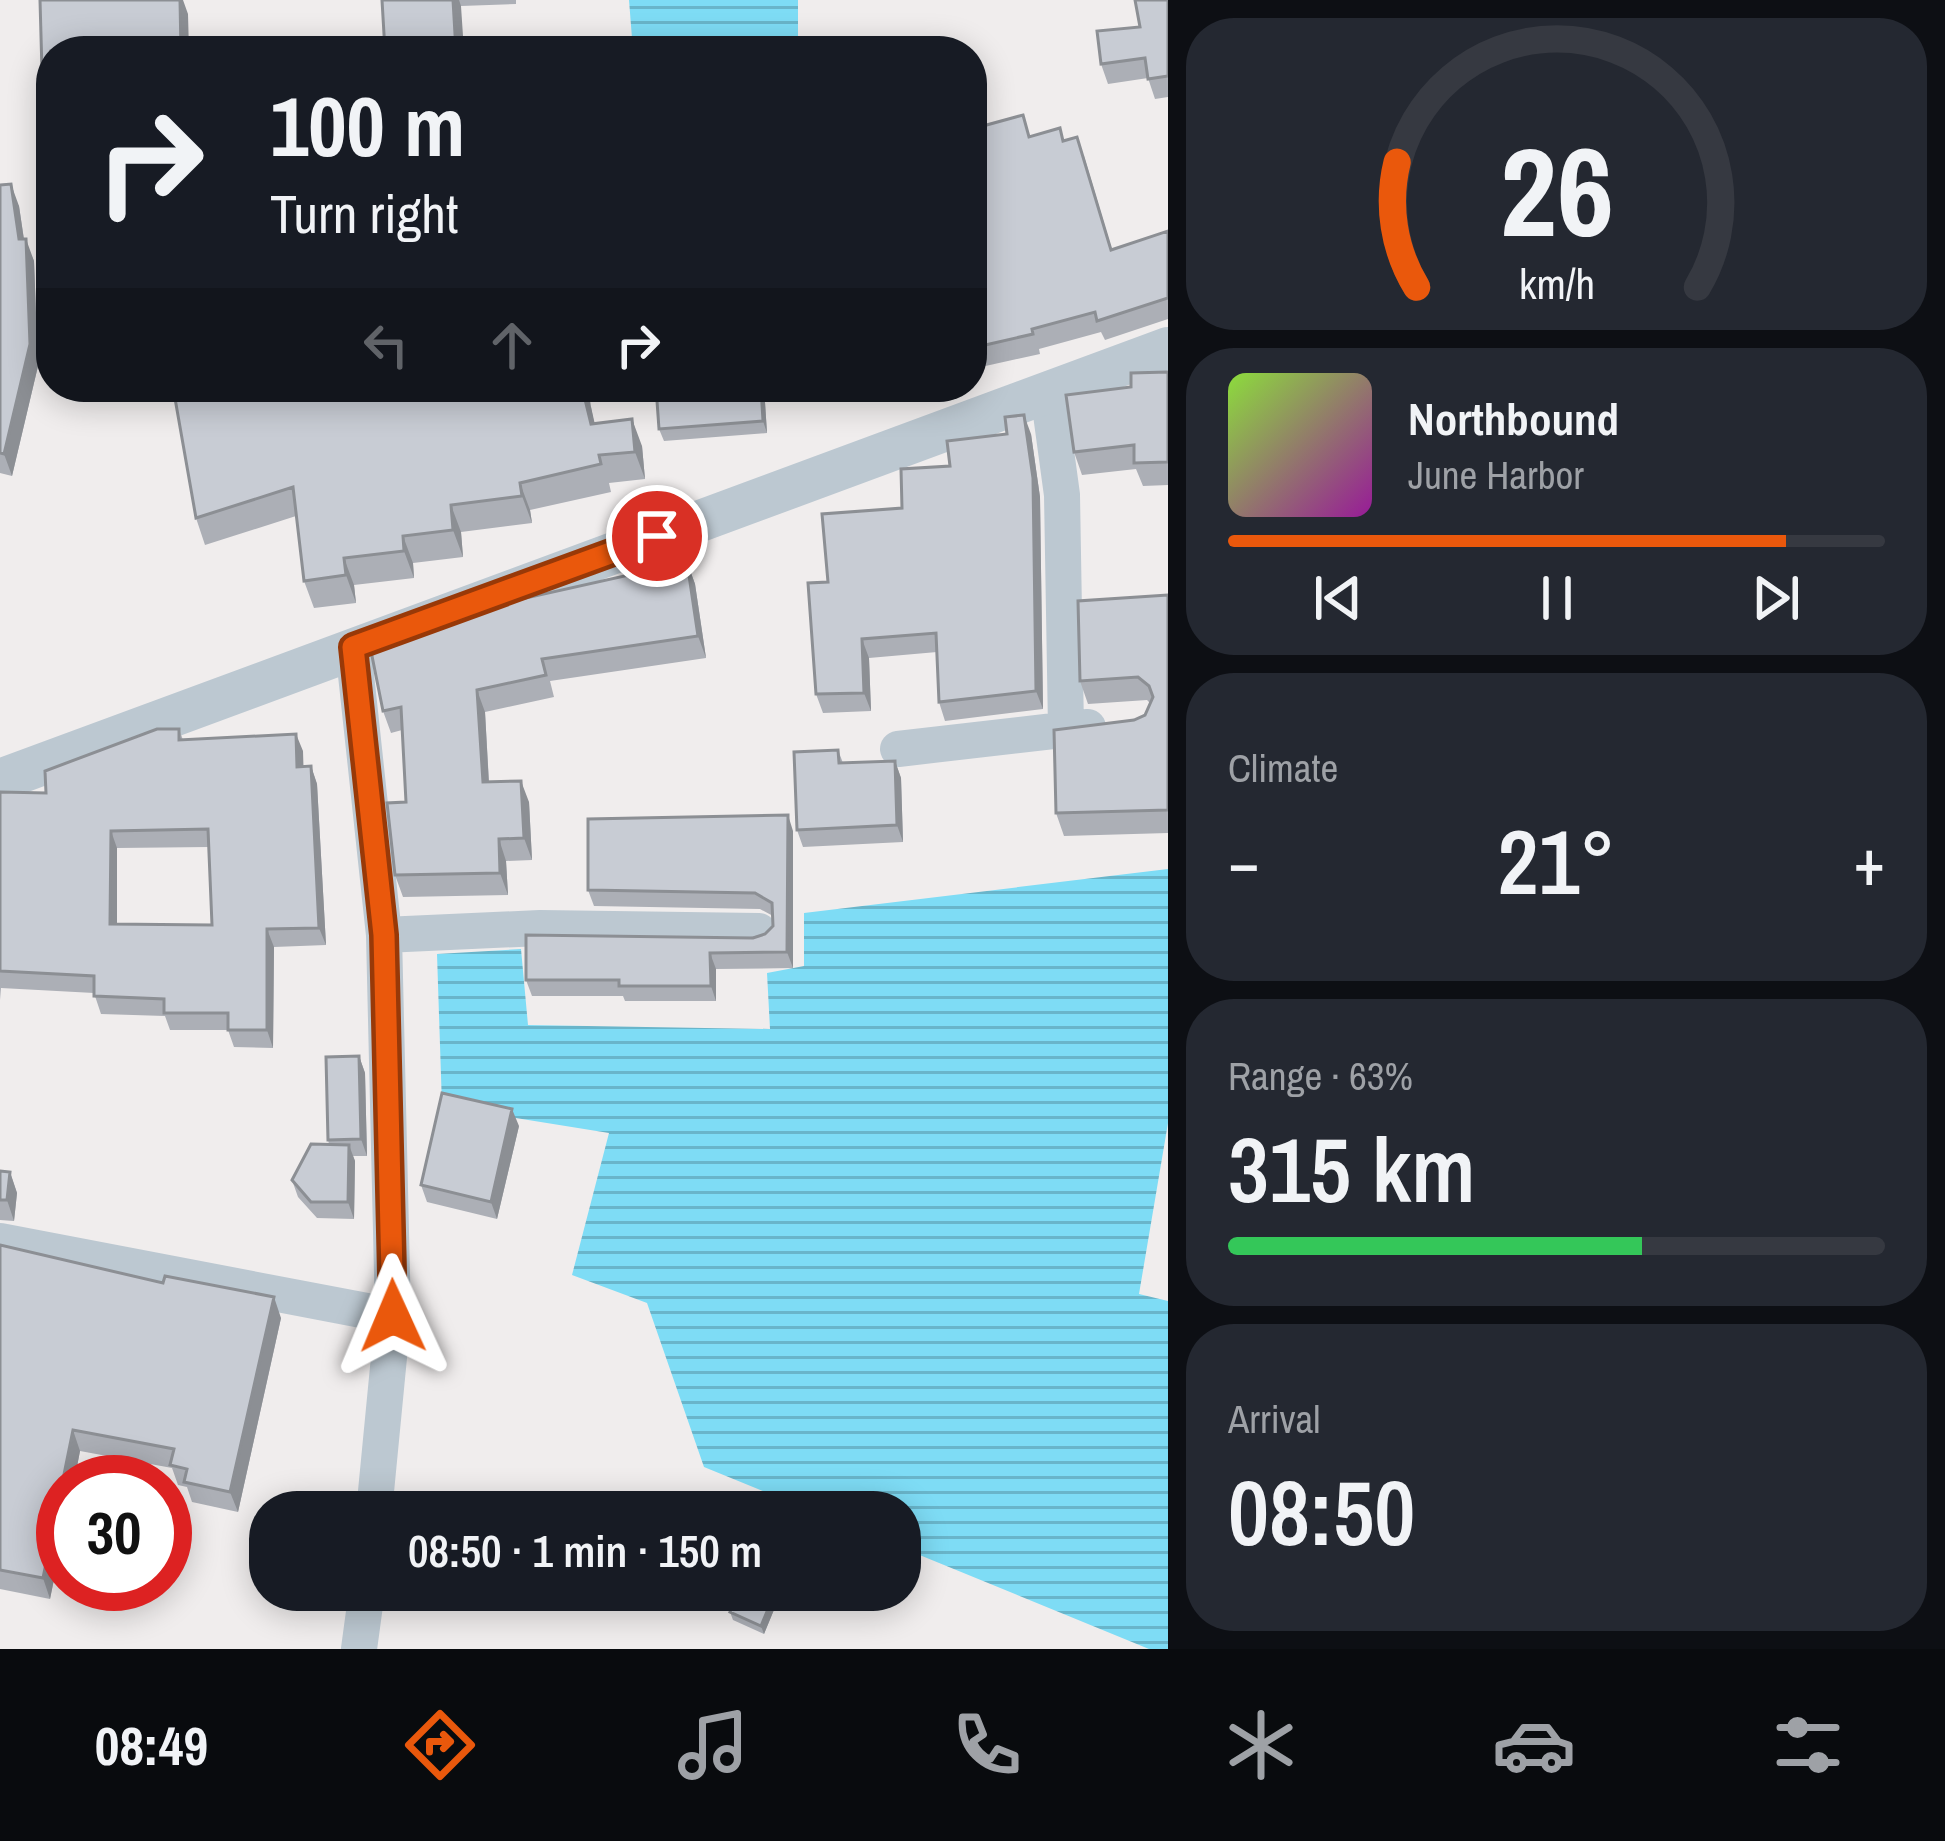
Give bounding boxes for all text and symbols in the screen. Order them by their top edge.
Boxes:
text: 100 m [270,69,465,182]
icon: right [72,84,228,240]
text: 26 [1500,107,1613,275]
text: Turn right [270,177,458,250]
text: km/h [1518,255,1595,312]
icon: left [353,312,419,378]
icon: ahead [479,312,545,378]
icon: right [605,312,671,378]
text: Northbound [1408,388,1619,449]
text: June Harbor [1408,449,1584,501]
pin [606,485,708,587]
icon: arrive [624,503,690,569]
icon: previous [1305,565,1371,631]
icon: pause [1524,565,1590,631]
icon: next [1743,565,1809,631]
text: Climate [1228,742,1338,794]
text: 21° [1497,801,1616,922]
text: − [1228,817,1260,906]
text: + [1853,817,1885,906]
text: Range · 63% [1228,1050,1413,1102]
text: 315 km [1228,1109,1475,1230]
position arrow [330,1253,456,1379]
text: Arrival [1228,1393,1320,1445]
text: 08:50 [1228,1452,1415,1573]
speed limit sign: 30 [36,1455,192,1611]
text: 08:50 · 1 min · 150 m [408,1520,762,1581]
icon: directions [398,1703,482,1787]
icon: music [671,1703,755,1787]
icon: phone [945,1703,1029,1787]
icon: climate [1219,1703,1303,1787]
icon: car [1492,1703,1576,1787]
icon: filters [1766,1703,1850,1787]
text: 08:49 [95,1709,208,1782]

